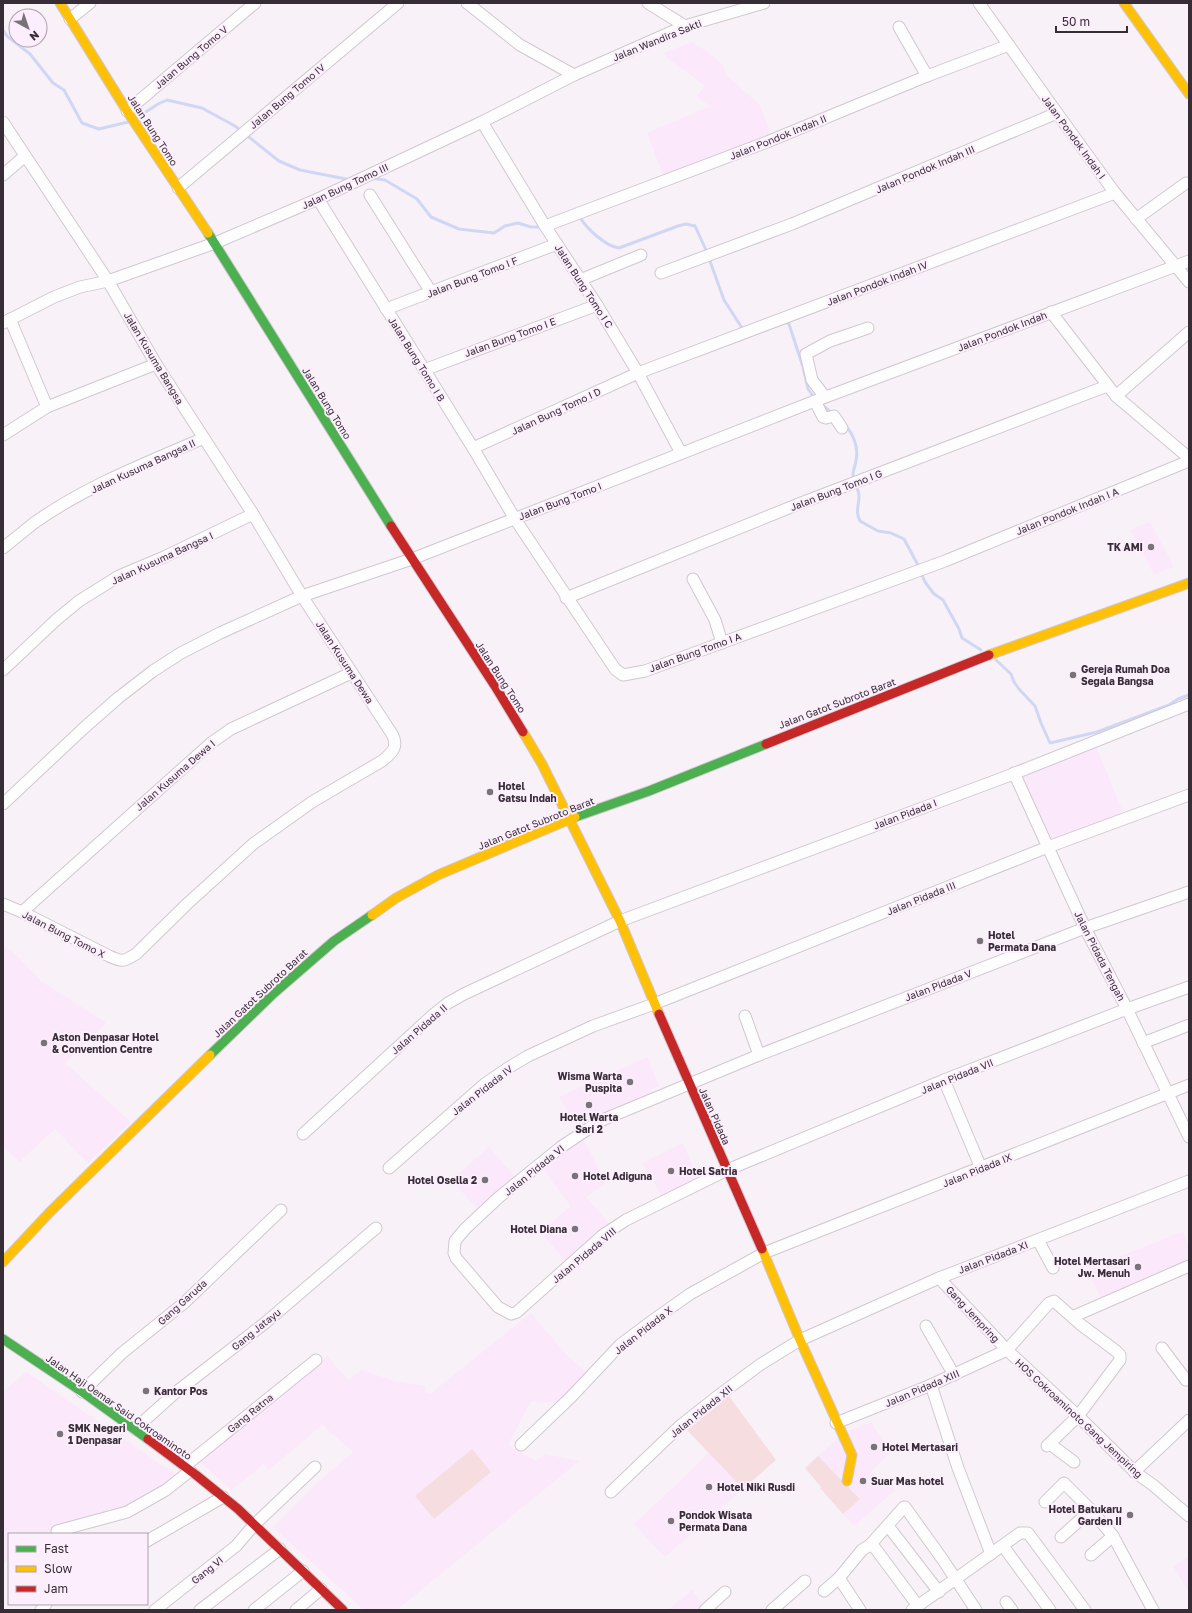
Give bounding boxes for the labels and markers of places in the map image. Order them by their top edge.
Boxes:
place label: TK AMI [1107,541,1143,553]
marker: TK AMI [1146,542,1156,552]
place label: Gereja Rumah Doa Segala Bangsa [1081,663,1170,687]
marker: Gereja Rumah Doa Segala Bangsa [1068,670,1078,680]
place label: Hotel Gatsu Indah [498,780,557,804]
marker: Hotel Gatsu Indah [485,787,495,797]
place label: Hotel Permata Dana [988,929,1056,953]
marker: Hotel Permata Dana [975,936,985,946]
place label: Aston Denpasar Hotel & Convention Centre [52,1031,159,1055]
marker: Aston Denpasar Hotel & Convention Centre [39,1038,49,1048]
place label: Wisma Warta Puspita [557,1070,622,1094]
marker: Wisma Warta Puspita [625,1077,635,1087]
marker: Hotel Warta Sari 2 [584,1100,594,1110]
place label: Hotel Warta Sari 2 [560,1111,618,1135]
place label: Hotel Satria [679,1165,737,1177]
marker: Hotel Satria [666,1166,676,1176]
place label: Hotel Adiguna [583,1170,652,1182]
marker: Hotel Adiguna [570,1171,580,1181]
place label: Hotel Osella 2 [407,1174,477,1186]
marker: Hotel Osella 2 [480,1175,490,1185]
place label: Hotel Diana [510,1223,567,1235]
marker: Hotel Diana [570,1224,580,1234]
place label: Hotel Mertasari Jw. Menuh [1054,1255,1130,1279]
marker: Hotel Mertasari Jw. Menuh [1133,1262,1143,1272]
place label: Kantor Pos [154,1385,208,1397]
marker: Kantor Pos [141,1386,151,1396]
place label: SMK Negeri 1 Denpasar [68,1422,126,1446]
marker: SMK Negeri 1 Denpasar [55,1429,65,1439]
place label: Hotel Mertasari [882,1441,958,1453]
marker: Hotel Mertasari [869,1442,879,1452]
place label: Suar Mas hotel [871,1475,945,1487]
marker: Suar Mas hotel [858,1476,868,1486]
place label: Hotel Niki Rusdi [717,1481,795,1493]
marker: Hotel Niki Rusdi [704,1482,714,1492]
place label: Hotel Batukaru Garden II [1049,1503,1122,1527]
place label: Pondok Wisata Permata Dana [679,1509,752,1533]
marker: Hotel Batukaru Garden II [1125,1510,1135,1520]
marker: Pondok Wisata Permata Dana [666,1516,676,1526]

